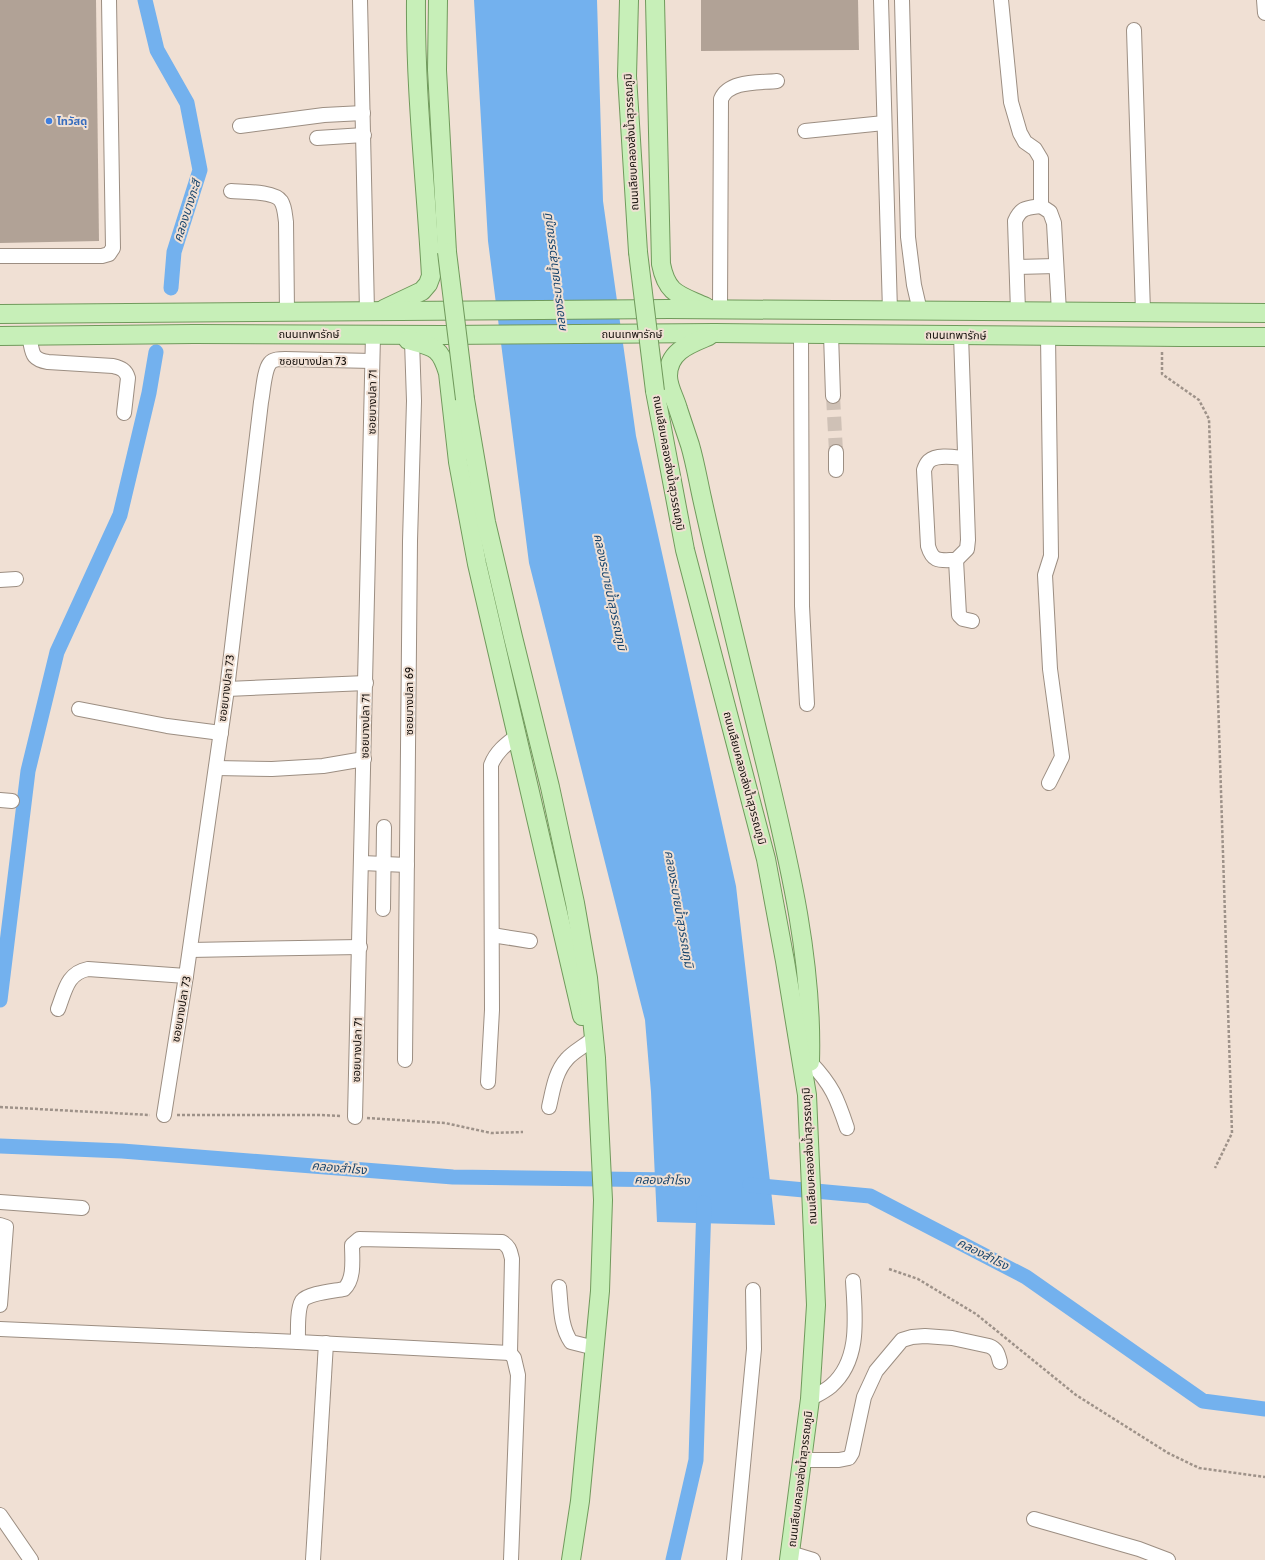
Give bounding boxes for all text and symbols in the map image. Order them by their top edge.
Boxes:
street label: ถนนเลียบคลองส่งน้ำสุวรรณภูมิ [619,73,642,211]
place label: ไทวัสดุ [57,114,87,128]
marker: ไทวัสดุ [44,116,54,126]
water label: คลองบางกะสี [169,176,204,244]
water label: คลองระบายน้ำสุวรรณภูมิ [539,211,570,333]
street label: ถนนเทพารักษ์ [278,327,340,341]
street label: ถนนเทพารักษ์ [601,327,663,341]
street label: ถนนเทพารักษ์ [925,327,987,343]
street label: ซอยบางปลา 73 [279,354,347,368]
street label: ซอยบางปลา 71 [364,369,380,435]
street label: ถนนเลียบคลองส่งน้ำสุวรรณภูมิ [650,394,689,532]
water label: คลองระบายน้ำสุวรรณภูมิ [590,532,632,654]
street label: ซอยบางปลา 73 [215,654,237,722]
street label: ซอยบางปลา 69 [402,667,416,735]
street label: ซอยบางปลา 71 [357,693,373,759]
street label: ถนนเลียบคลองส่งน้ำสุวรรณภูมิ [720,710,771,846]
water label: คลองระบายน้ำสุวรรณภูมิ [661,849,699,971]
street label: ซอยบางปลา 73 [168,975,194,1043]
street label: ซอยบางปลา 71 [349,1017,365,1083]
street label: ถนนเลียบคลองส่งน้ำสุวรรณภูมิ [797,1087,820,1225]
water label: คลองสำโรง [311,1158,368,1177]
water label: คลองสำโรง [634,1172,690,1187]
water label: คลองสำโรง [955,1234,1012,1273]
street label: ถนนเลียบคลองส่งน้ำสุวรรณภูมิ [784,1410,815,1548]

